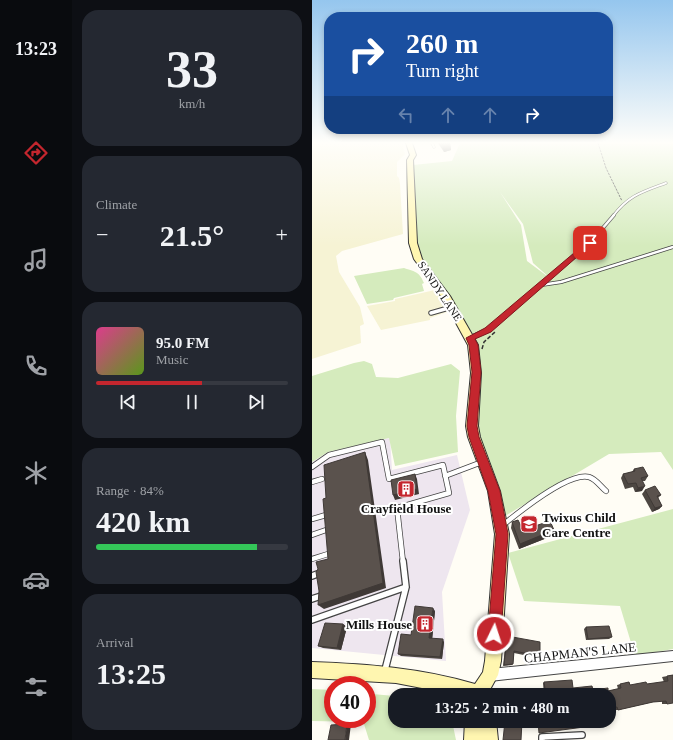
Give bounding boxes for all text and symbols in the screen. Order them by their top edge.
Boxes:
icon: right [340,28,392,80]
text: 260 m [406,28,478,59]
text: 13:23 [15,39,57,59]
text: 33 [166,41,218,98]
text: Turn right [406,61,479,81]
text: km/h [179,96,205,111]
icon: left [395,104,417,126]
icon: ahead [437,104,459,126]
icon: ahead [479,104,501,126]
icon: right [521,104,543,126]
icon: directions [22,139,50,167]
text: Climate [96,197,137,212]
text: 21.5° [160,219,224,252]
text: − [96,222,108,247]
text: + [276,222,288,247]
pin [573,226,607,260]
icon: arrive [579,232,601,254]
icon: music [22,246,50,274]
street label: SANDY LANE [416,259,465,323]
text: 95.0 FM [156,335,209,351]
icon: phone [22,352,50,380]
text: Music [156,352,189,367]
icon: previous [117,391,139,413]
icon: pause [181,391,203,413]
icon: next [245,391,267,413]
icon: climate [22,459,50,487]
building icon: Crayfield House [396,479,416,499]
text: Range · 84% [96,483,164,498]
place label: Crayfield House [361,501,452,516]
text: 420 km [96,505,190,538]
place label: Twixus Child Care Centre [542,510,617,540]
school or university icon: Twixus Child Care Centre [519,514,539,534]
icon: car [22,566,50,594]
position arrow [473,613,515,655]
building icon: Mills House [415,614,435,634]
place label: Mills House [346,617,412,632]
text: Arrival [96,635,134,650]
street label: CHAPMAN'S LANE [523,639,637,666]
text: 13:25 [96,657,166,690]
icon: filters [22,673,50,701]
speed limit sign: 40 [324,676,376,728]
text: 13:25 · 2 min · 480 m [435,700,570,716]

